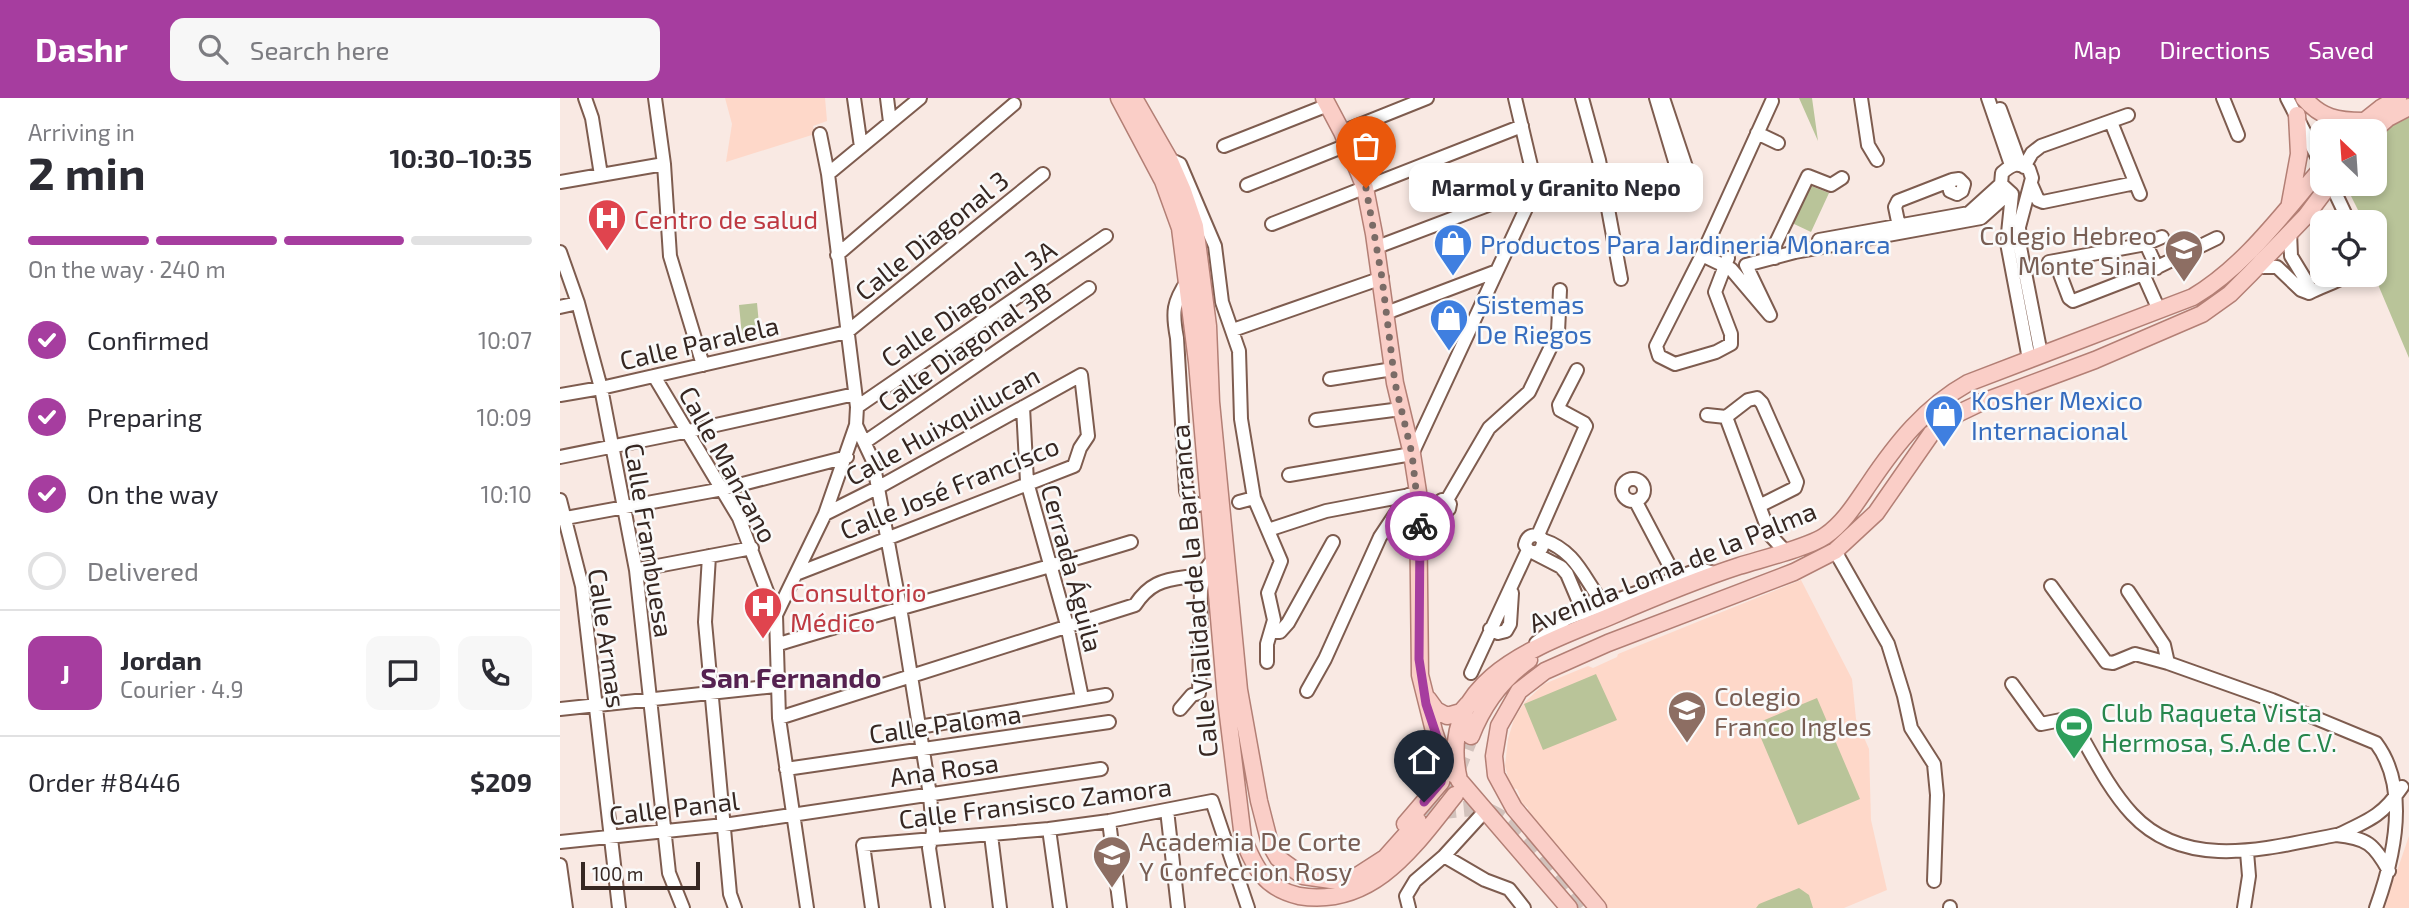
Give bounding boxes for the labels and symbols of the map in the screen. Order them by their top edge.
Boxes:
pin [1336,116,1396,188]
north arrow [2310,119,2387,196]
street label: Calle Diagonal 3 [848,164,1014,306]
callout: Marmol y Granito Nepo [1408,164,1702,212]
hospital icon: Centro de salud [586,197,628,252]
place label: Centro de salud [634,203,818,234]
place label: Colegio Hebreo Monte Sinai [1979,219,2157,280]
shop icon: Productos Para Jardineria Monarca [1432,222,1474,277]
place label: Productos Para Jardineria Monarca [1480,228,1890,259]
school or university icon: Colegio Hebreo Monte Sinai [2163,228,2205,283]
street label: Calle Diagonal 3A [875,233,1061,373]
street label: Calle Diagonal 3B [871,275,1057,417]
place label: Sistemas De Riegos [1476,288,1592,349]
shop icon: Sistemas De Riegos [1428,297,1470,352]
street label: Calle Paralela [616,309,782,375]
street label: Calle Huixquilucan [840,359,1044,491]
street label: Calle Manzano [673,380,785,548]
place label: Kosher Mexico Internacional [1971,384,2143,445]
shop icon: Kosher Mexico Internacional [1923,393,1965,448]
street label: Calle Vialidad de la Barranca [1163,423,1223,759]
street label: Calle José Francisco [835,429,1063,545]
street label: Calle Frambuesa [619,441,681,639]
street label: Cerrada Águila [1036,481,1110,655]
courier [1385,491,1455,561]
street label: Avenida Loma de la Palma [1524,494,1820,638]
street label: Calle Armas [583,566,633,710]
place label: Consultorio Médico [790,576,927,637]
hospital icon: Consultorio Médico [742,585,784,640]
district label: San Fernando [701,660,882,694]
place label: Colegio Franco Ingles [1714,680,1872,741]
school or university icon: Colegio Franco Ingles [1666,689,1708,744]
place label: Club Raqueta Vista Hermosa, S.A.de C.V. [2101,696,2337,757]
street label: Calle Paloma [867,697,1023,749]
sports icon: Club Raqueta Vista Hermosa, S.A.de C.V. [2053,705,2095,760]
pin [1394,730,1454,802]
street label: Ana Rosa [888,746,1000,792]
street label: Calle Fransisco Zamora [897,770,1173,834]
street label: Calle Panal [607,784,741,830]
place label: Academia De Corte Y Confeccion Rosy [1139,825,1361,886]
school or university icon: Academia De Corte Y Confeccion Rosy [1091,834,1133,889]
scale bar [581,859,700,891]

